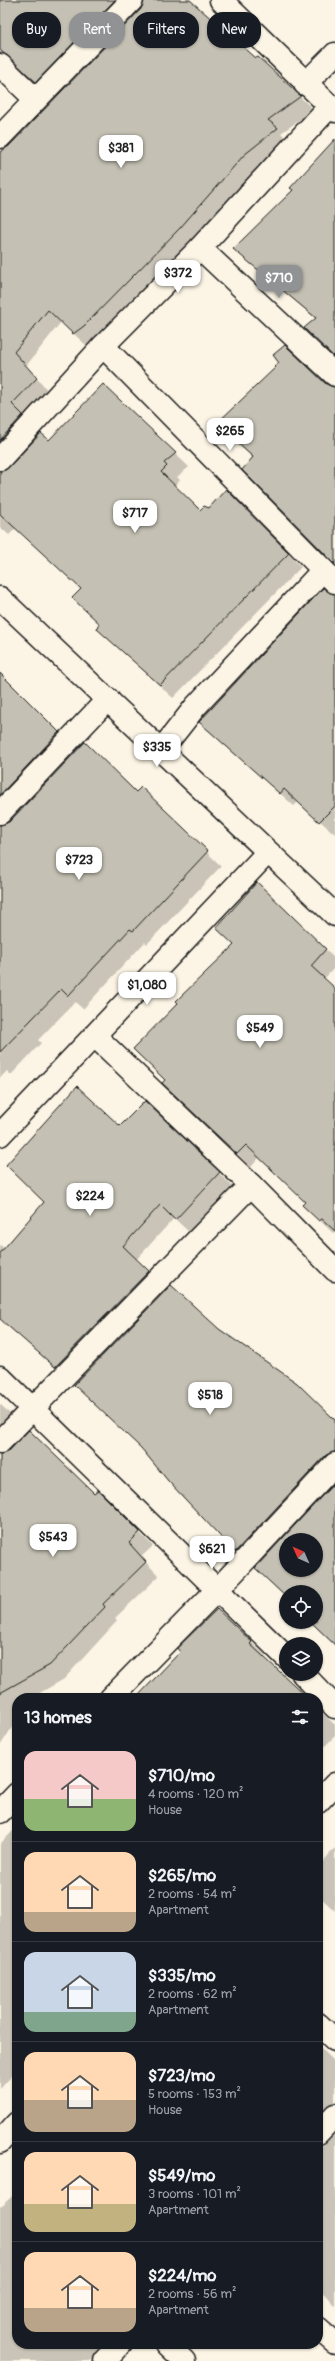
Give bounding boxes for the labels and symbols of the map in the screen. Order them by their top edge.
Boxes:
pin: $381 [97,135,145,169]
pin: $372 [154,260,202,294]
pin: $710 [255,265,303,299]
pin: $265 [206,418,254,452]
pin: $717 [111,500,159,534]
pin: $335 [133,734,181,768]
pin: $723 [55,847,103,881]
pin: $1,080 [114,972,180,1006]
pin: $549 [236,1015,284,1049]
pin: $224 [66,1183,114,1217]
pin: $518 [186,1382,234,1416]
pin: $543 [29,1524,77,1558]
north arrow [279,1533,323,1577]
pin: $621 [188,1536,236,1570]

